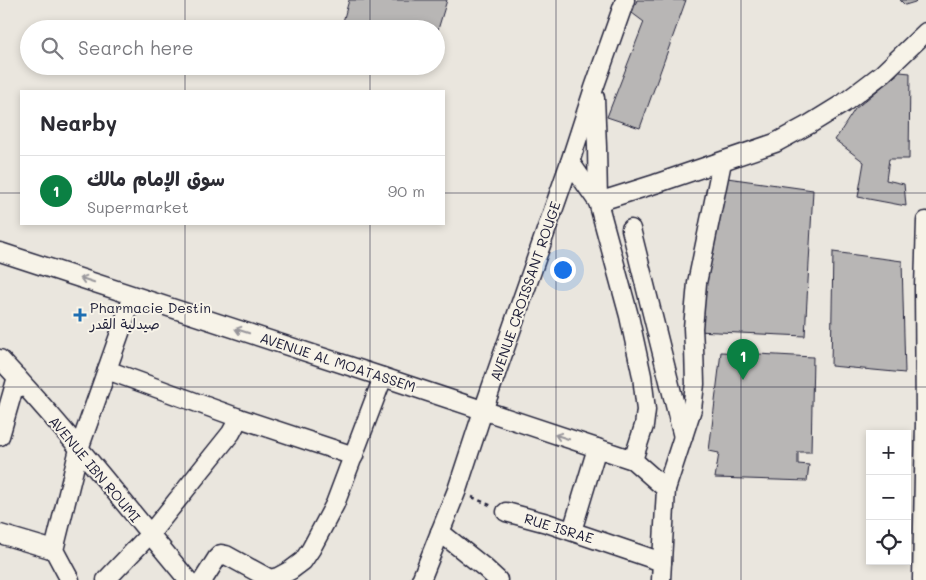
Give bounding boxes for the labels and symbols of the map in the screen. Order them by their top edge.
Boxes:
street label: AVENUE CROISSANT ROUGE [485,199,565,383]
your location [550,257,576,283]
one-way arrow [79,275,95,285]
place label: Pharmacie Destin صيدلية القدر [89,298,211,333]
marker: Pharmacie Destin صيدلية القدر [74,309,86,321]
one-way arrow [234,326,250,335]
street label: AVENUE AL MOATASSEM [258,328,418,396]
pin: 1 [727,339,759,380]
street label: AVENUE IBN ROUMI [45,412,145,526]
one-way arrow [555,432,570,441]
street label: RUE ISRAE [522,508,596,548]

